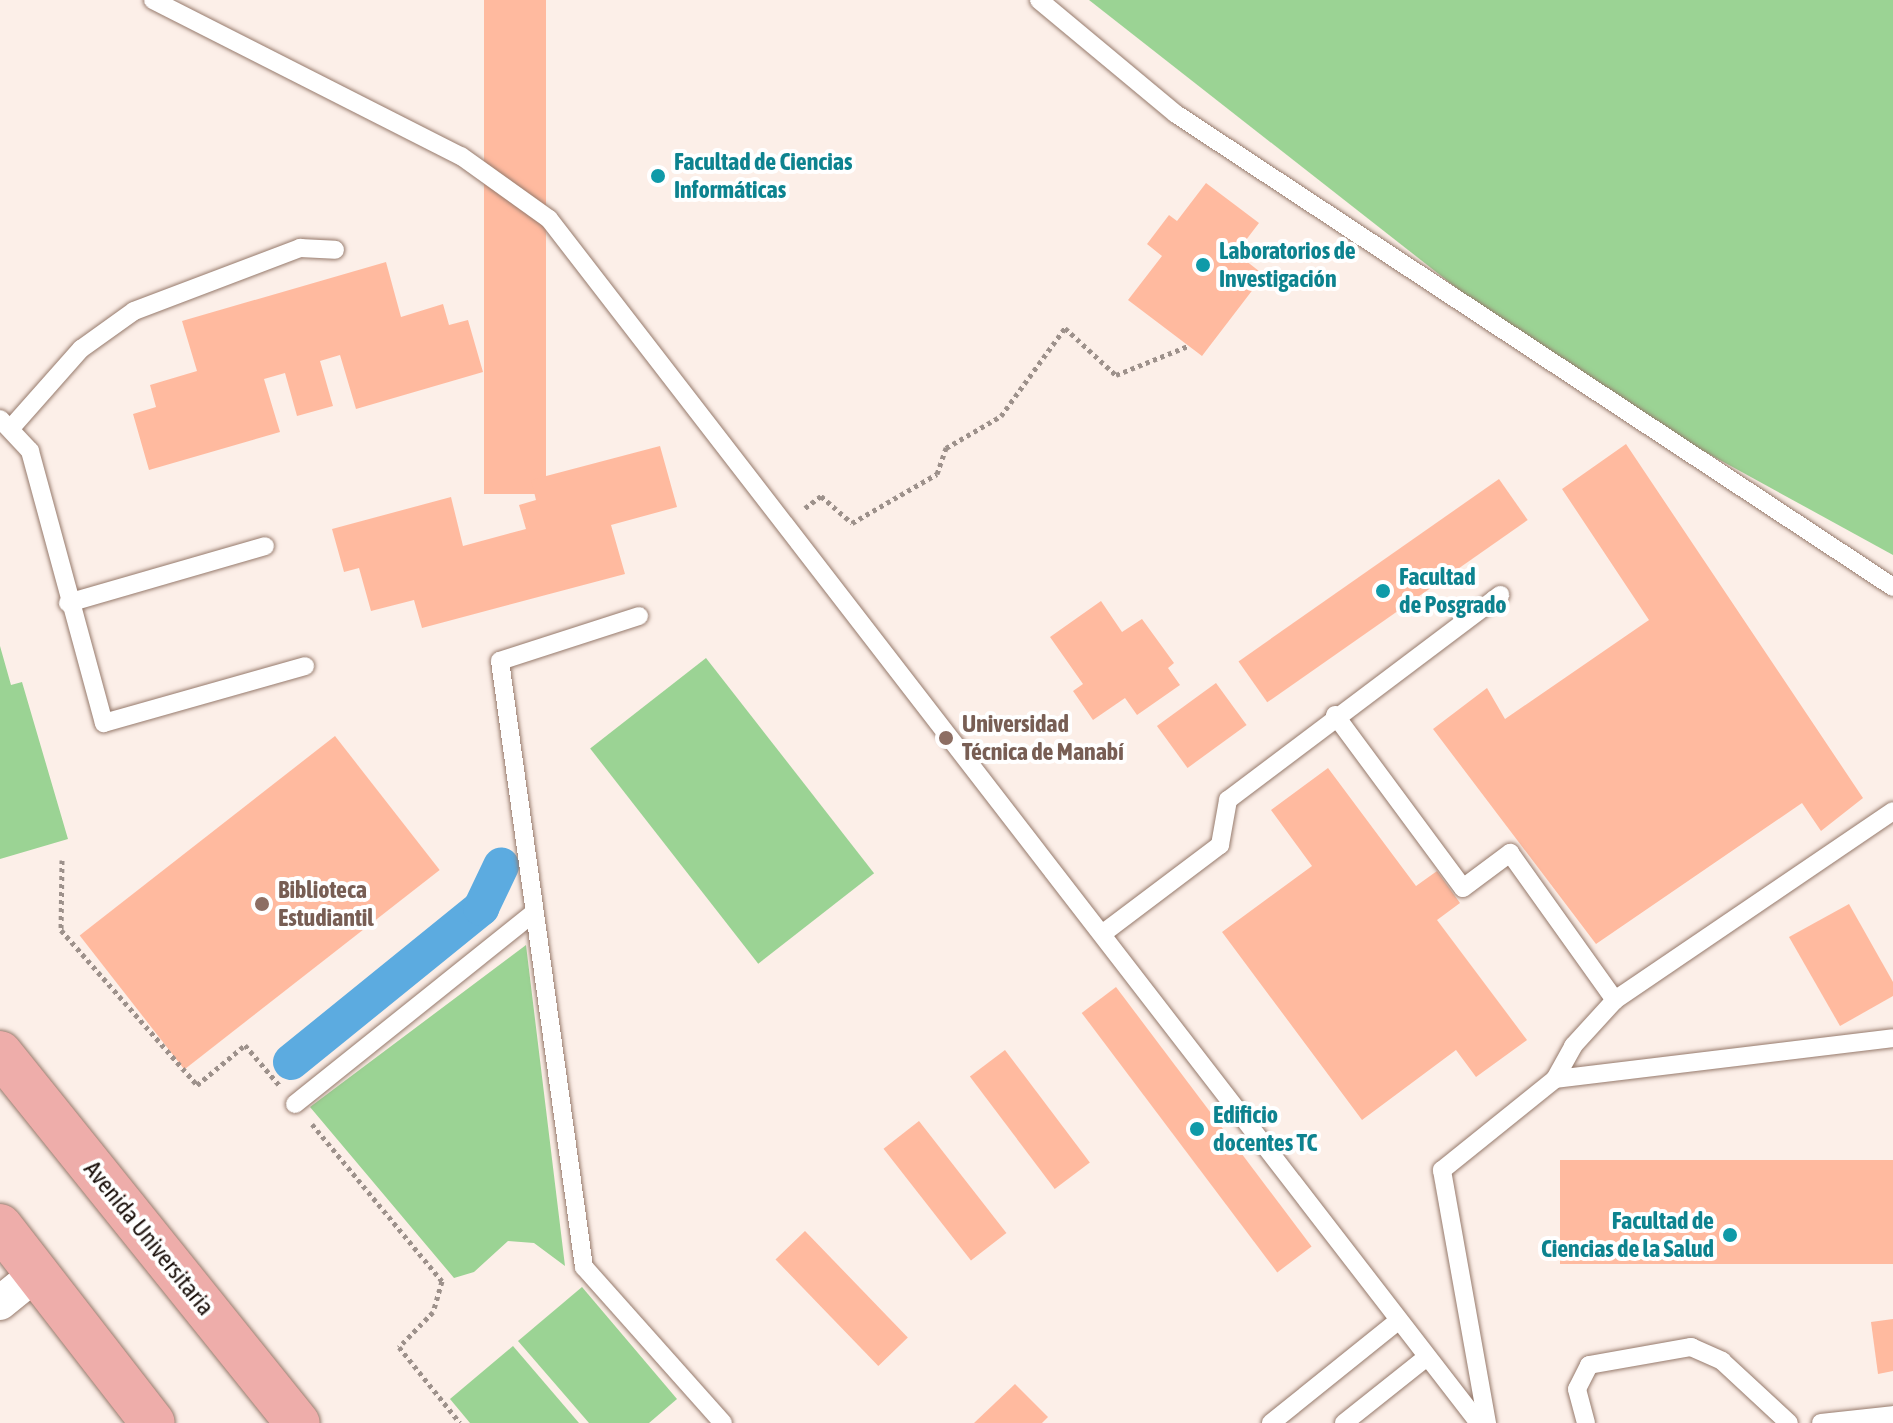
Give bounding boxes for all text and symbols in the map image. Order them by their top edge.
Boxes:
place label: Facultad de Ciencias Informáticas [674,148,852,204]
marker: Facultad de Ciencias Informáticas [649,167,667,185]
place label: Laboratorios de Investigación [1219,237,1356,293]
marker: Laboratorios de Investigación [1194,256,1212,274]
place label: Facultad de Posgrado [1399,563,1507,619]
marker: Facultad de Posgrado [1374,582,1392,600]
place label: Universidad Técnica de Manabí [962,710,1124,766]
marker: Universidad Técnica de Manabí [937,729,955,747]
place label: Biblioteca Estudiantil [278,876,374,932]
marker: Biblioteca Estudiantil [253,895,271,913]
place label: Edificio docentes TC [1213,1101,1317,1157]
marker: Edificio docentes TC [1188,1120,1206,1138]
street label: Avenida Universitaria [78,1155,220,1321]
place label: Facultad de Ciencias de la Salud [1541,1207,1714,1263]
marker: Facultad de Ciencias de la Salud [1721,1226,1739,1244]

